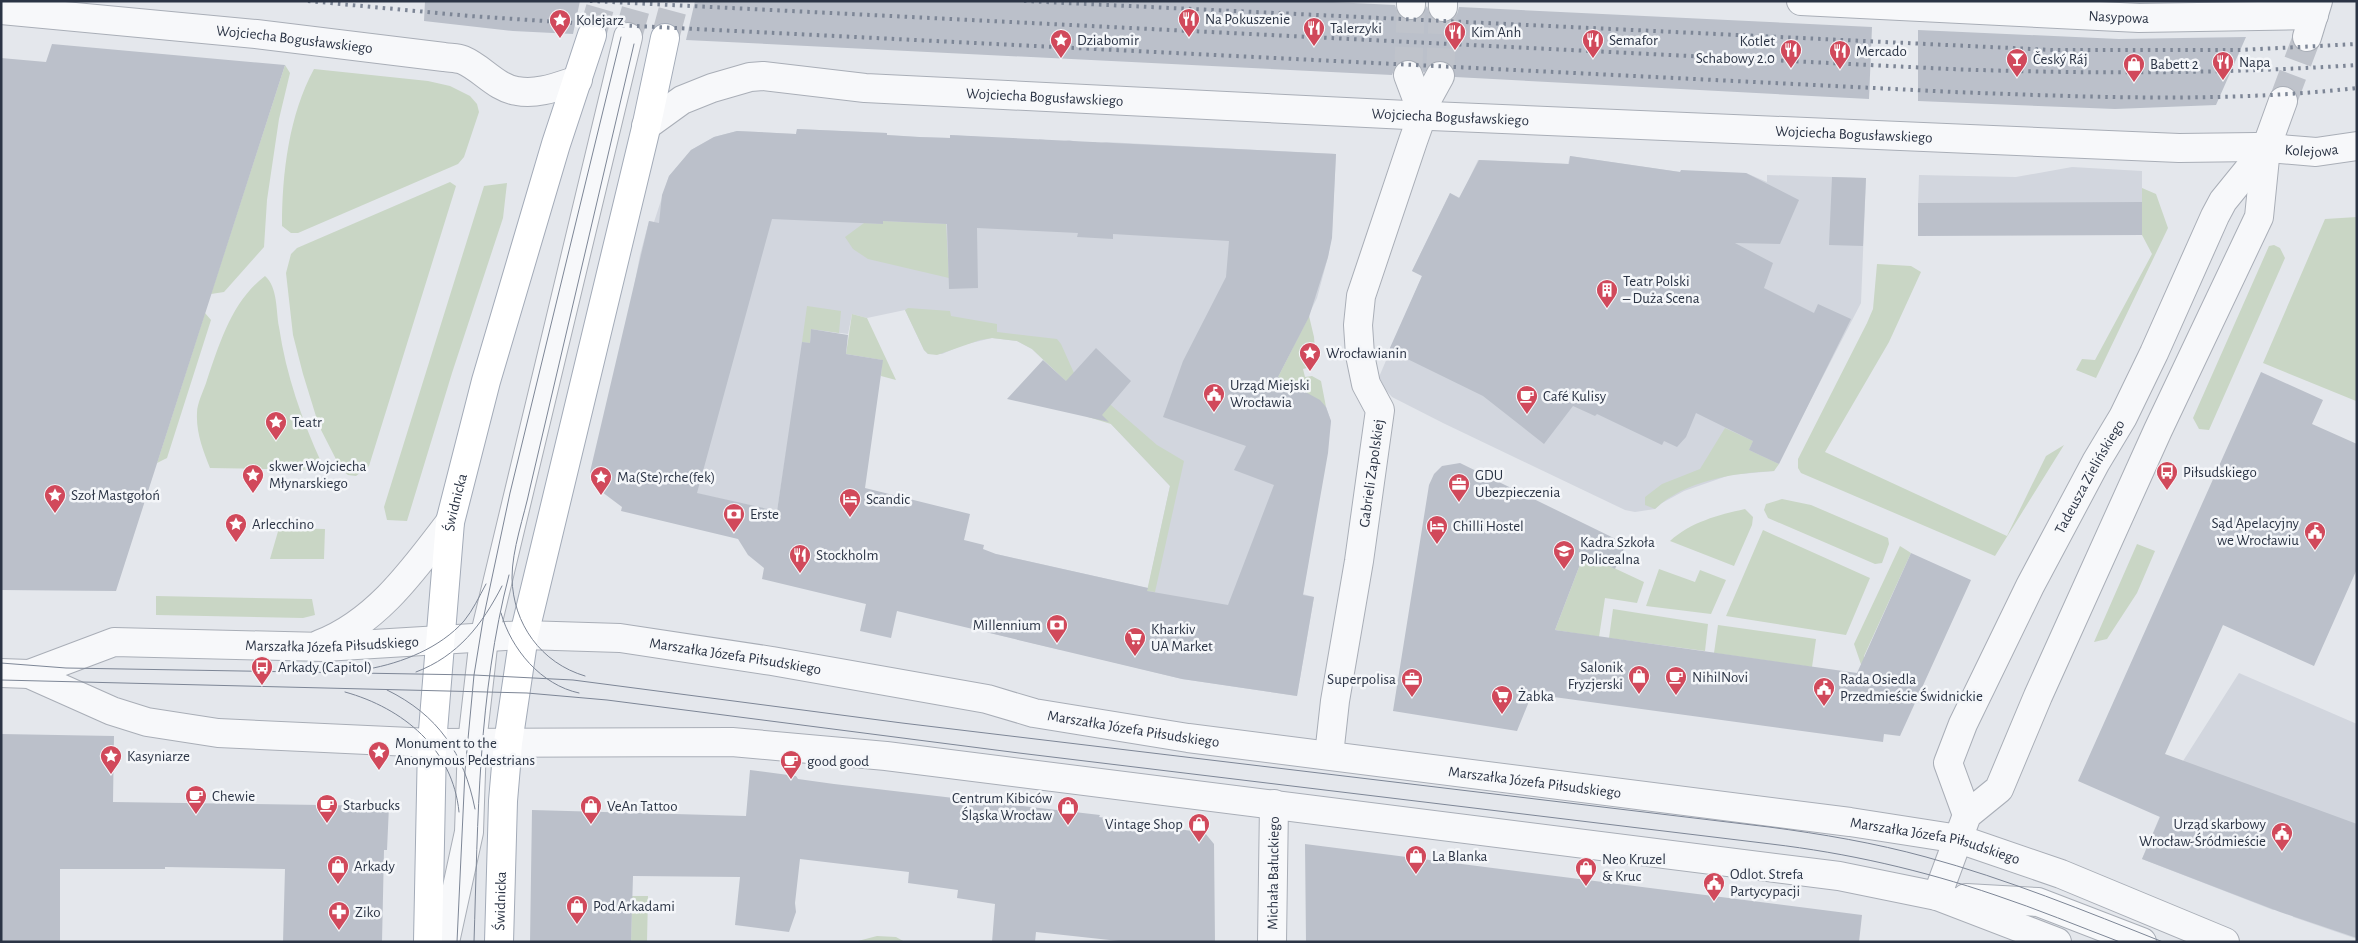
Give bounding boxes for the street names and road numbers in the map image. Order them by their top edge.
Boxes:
street label: Nasypowa [2088,8,2149,26]
street label: Wojciecha Bogusławskiego [216,23,374,56]
street label: Wojciecha Bogusławskiego [966,86,1124,108]
street label: Wojciecha Bogusławskiego [1371,106,1529,128]
street label: Wojciecha Bogusławskiego [1775,123,1933,145]
street label: Kolejowa [2284,141,2339,160]
street label: Tadeusza Zielińskiego [2052,417,2127,536]
street label: Gabrieli Zapolskiej [1356,418,1386,528]
street label: Świdnicka [440,472,470,532]
street label: Marszałka Józefa Piłsudskiego [245,634,419,655]
street label: Marszałka Józefa Piłsudskiego [648,635,823,677]
street label: Marszałka Józefa Piłsudskiego [1046,708,1220,749]
street label: Marszałka Józefa Piłsudskiego [1448,764,1622,800]
street label: Marszałka Józefa Piłsudskiego [1849,815,2022,867]
street label: Michała Bałuckiego [1265,816,1281,930]
street label: Świdnicka [490,871,508,931]

